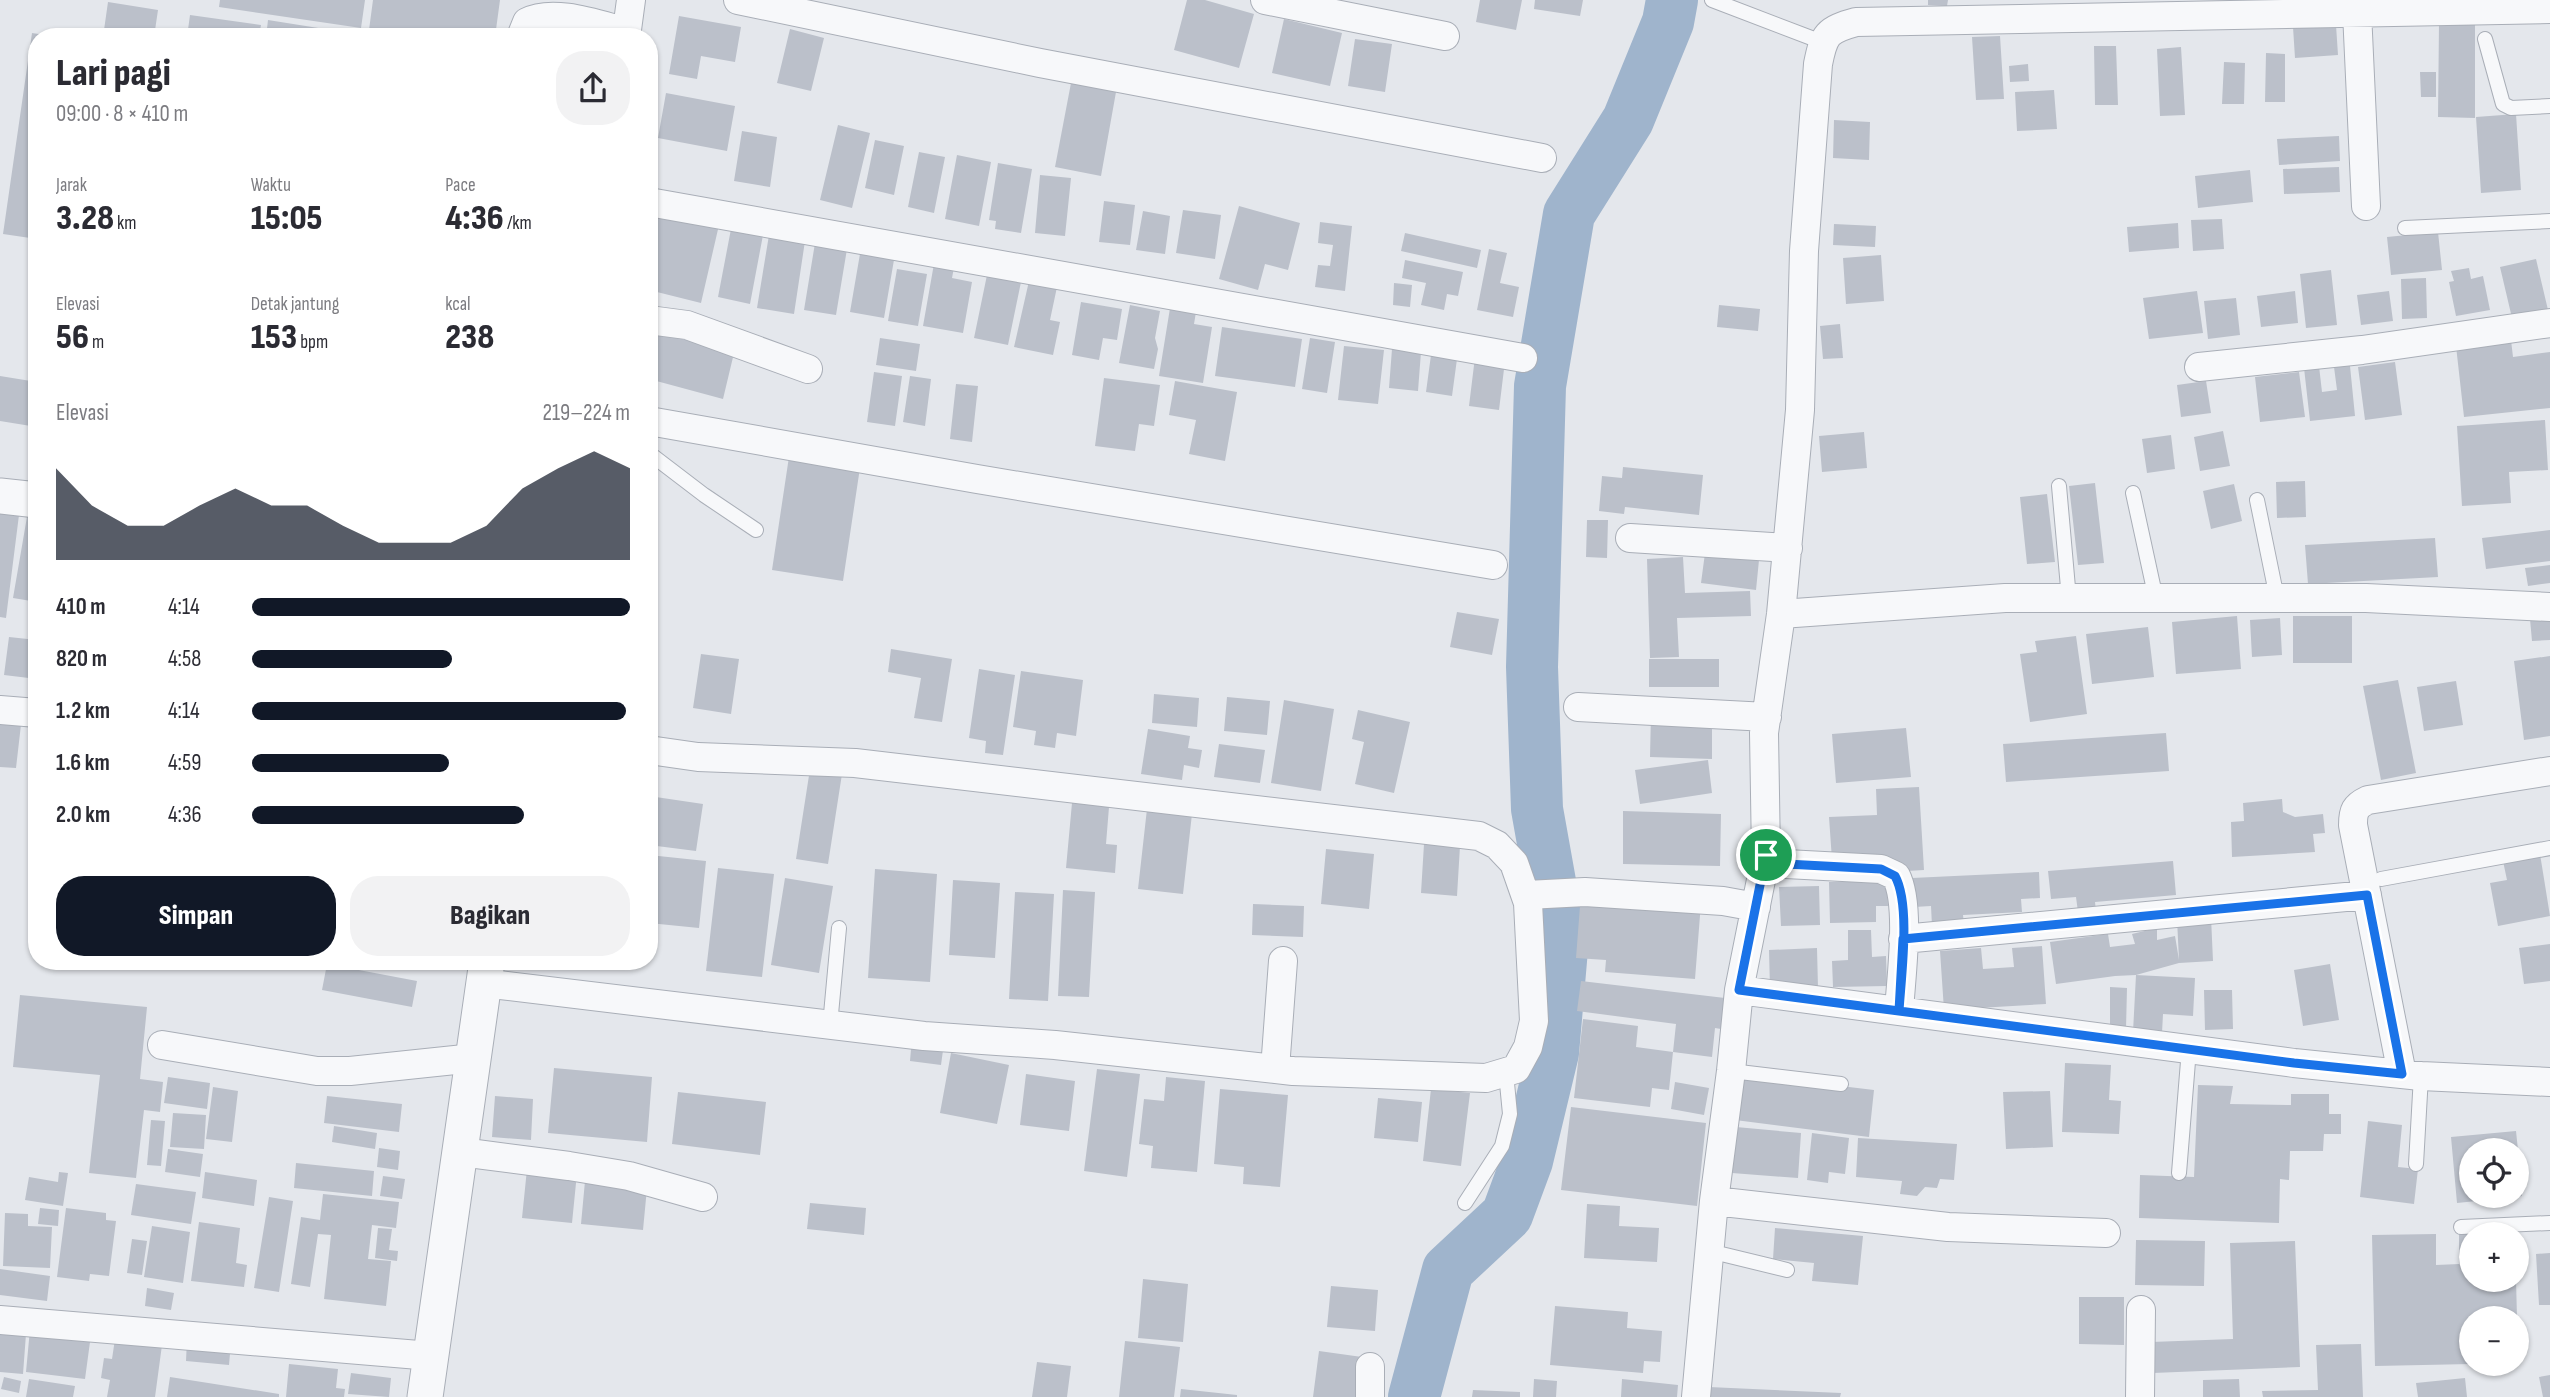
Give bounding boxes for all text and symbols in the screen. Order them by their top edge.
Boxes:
text: Lari pagi [56,51,171,96]
button: share [556,51,630,125]
text: 09:00 · 8 × 410 m [56,100,188,128]
text: Jarak [56,174,87,197]
text: Waktu [251,174,291,197]
text: Pace [445,174,476,197]
text: 3.28 [56,197,114,240]
text: 15:05 [251,197,323,240]
text: 4:36 [445,197,504,240]
text: km [114,212,137,235]
text: /km [504,212,532,235]
text: Elevasi [56,293,100,316]
text: Detak jantung [251,293,339,316]
text: kcal [445,293,470,316]
text: 56 [56,316,89,359]
text: 153 [251,316,297,359]
text: 238 [445,316,494,359]
text: m [89,331,104,354]
text: bpm [297,331,328,354]
text: Elevasi [56,399,109,427]
text: 219–224 m [543,399,630,427]
text: 410 m [56,593,106,621]
text: 4:14 [168,593,200,621]
text: 820 m [56,645,107,673]
text: 4:58 [168,645,201,673]
text: 1.2 km [56,697,110,725]
text: 4:14 [168,697,200,725]
text: 1.6 km [56,749,110,777]
text: 4:59 [168,749,201,777]
text: 2.0 km [56,801,110,829]
text: 4:36 [168,801,202,829]
pin [1736,825,1796,885]
icon: arrive [1747,836,1785,874]
button: Simpan [56,876,336,956]
button: Bagikan [350,876,630,956]
map controls [2459,1138,2529,1376]
button: locate [2459,1138,2529,1208]
button: + [2459,1222,2529,1292]
button: − [2459,1306,2529,1376]

